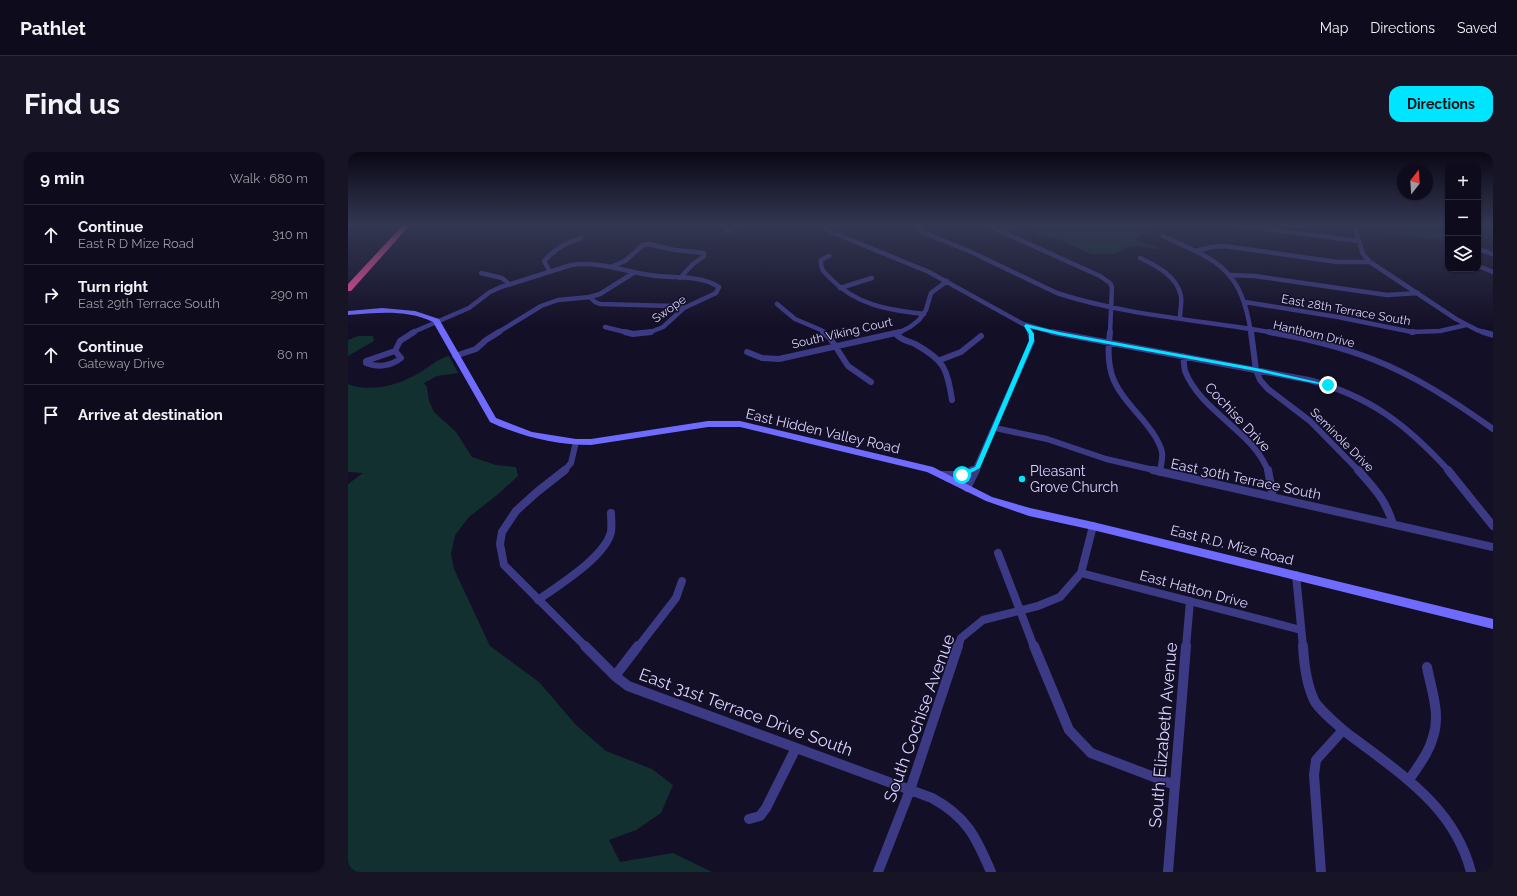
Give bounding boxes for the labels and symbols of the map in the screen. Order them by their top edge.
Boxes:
north arrow [1397,164,1433,200]
street label: Swope [649,292,689,326]
street label: East 28th Terrace South [1280,292,1412,328]
street label: South Viking Court [790,315,894,351]
street label: Hanthorn Drive [1272,318,1356,350]
route end [1319,376,1337,394]
street label: Cochise Drive [1202,379,1274,455]
street label: East Hidden Valley Road [744,405,902,457]
street label: Seminole Drive [1307,405,1377,475]
street label: East 30th Terrace South [1169,455,1323,503]
place label: Pleasant Grove Church [1030,463,1118,495]
route start [953,466,971,484]
marker: Pleasant Grove Church [1017,474,1027,484]
street label: East R.D. Mize Road [1169,522,1295,568]
street label: East Hatton Drive [1138,567,1250,611]
street label: South Cochise Avenue [879,631,959,805]
street label: South Elizabeth Avenue [1145,641,1181,829]
street label: East 31st Terrace Drive South [636,664,856,760]

